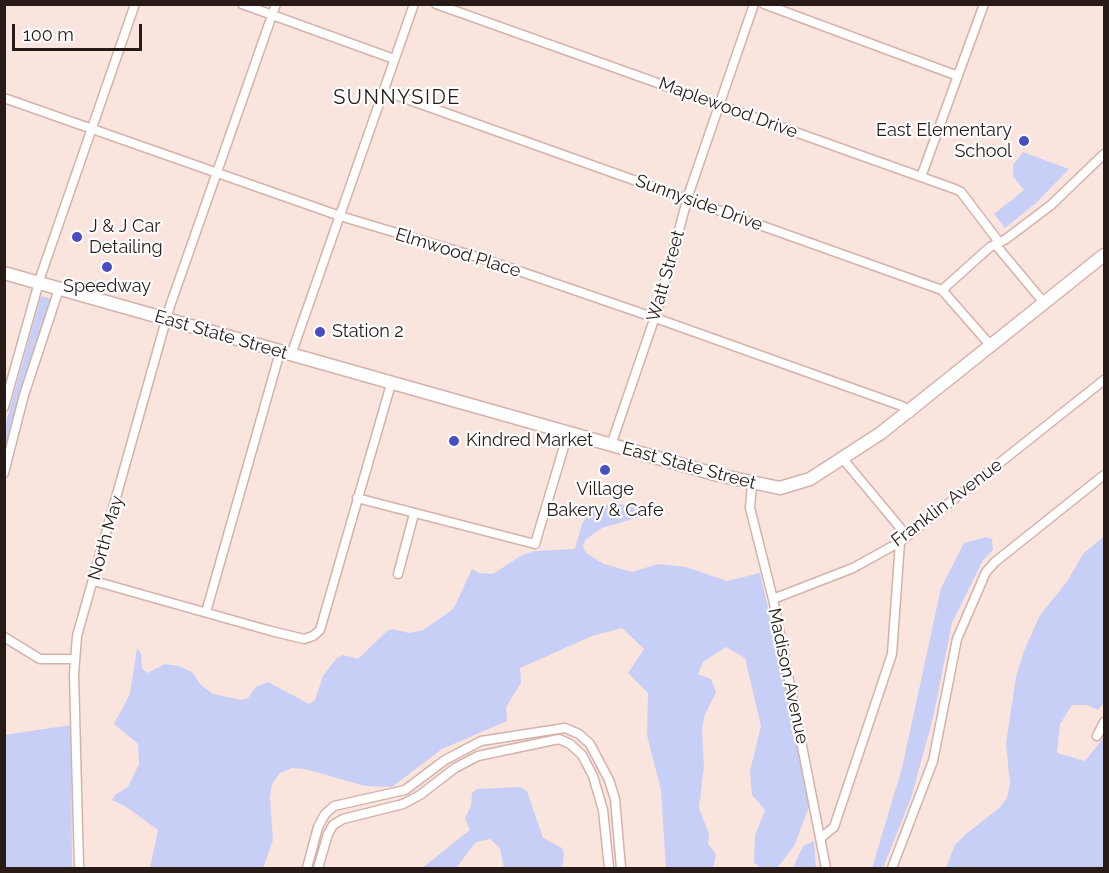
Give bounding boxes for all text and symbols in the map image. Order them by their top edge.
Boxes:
scale bar [15,12,146,50]
text: 100 m [23,24,74,45]
street label: Maplewood Drive [656,73,800,143]
district label: SUNNYSIDE [333,86,461,110]
place label: East Elementary School [876,120,1012,162]
marker: East Elementary School [1017,134,1031,148]
street label: Sunnyside Drive [632,170,766,236]
place label: J & J Car Detailing [89,216,163,258]
street label: Elmwood Place [393,224,523,282]
street label: Watt Street [643,228,689,324]
marker: J & J Car Detailing [70,230,84,244]
marker: Speedway [100,260,114,274]
place label: Speedway [63,276,151,298]
street label: East State Street [152,306,290,364]
place label: Station 2 [332,321,404,343]
marker: Station 2 [313,325,327,339]
place label: Kindred Market [466,430,593,452]
marker: Kindred Market [447,434,461,448]
street label: East State Street [620,438,758,494]
street label: Franklin Avenue [887,454,1007,552]
marker: Village Bakery & Cafe [598,463,612,477]
place label: Village Bakery & Cafe [547,479,663,522]
street label: North May [84,493,128,583]
street label: Madison Avenue [763,606,813,746]

